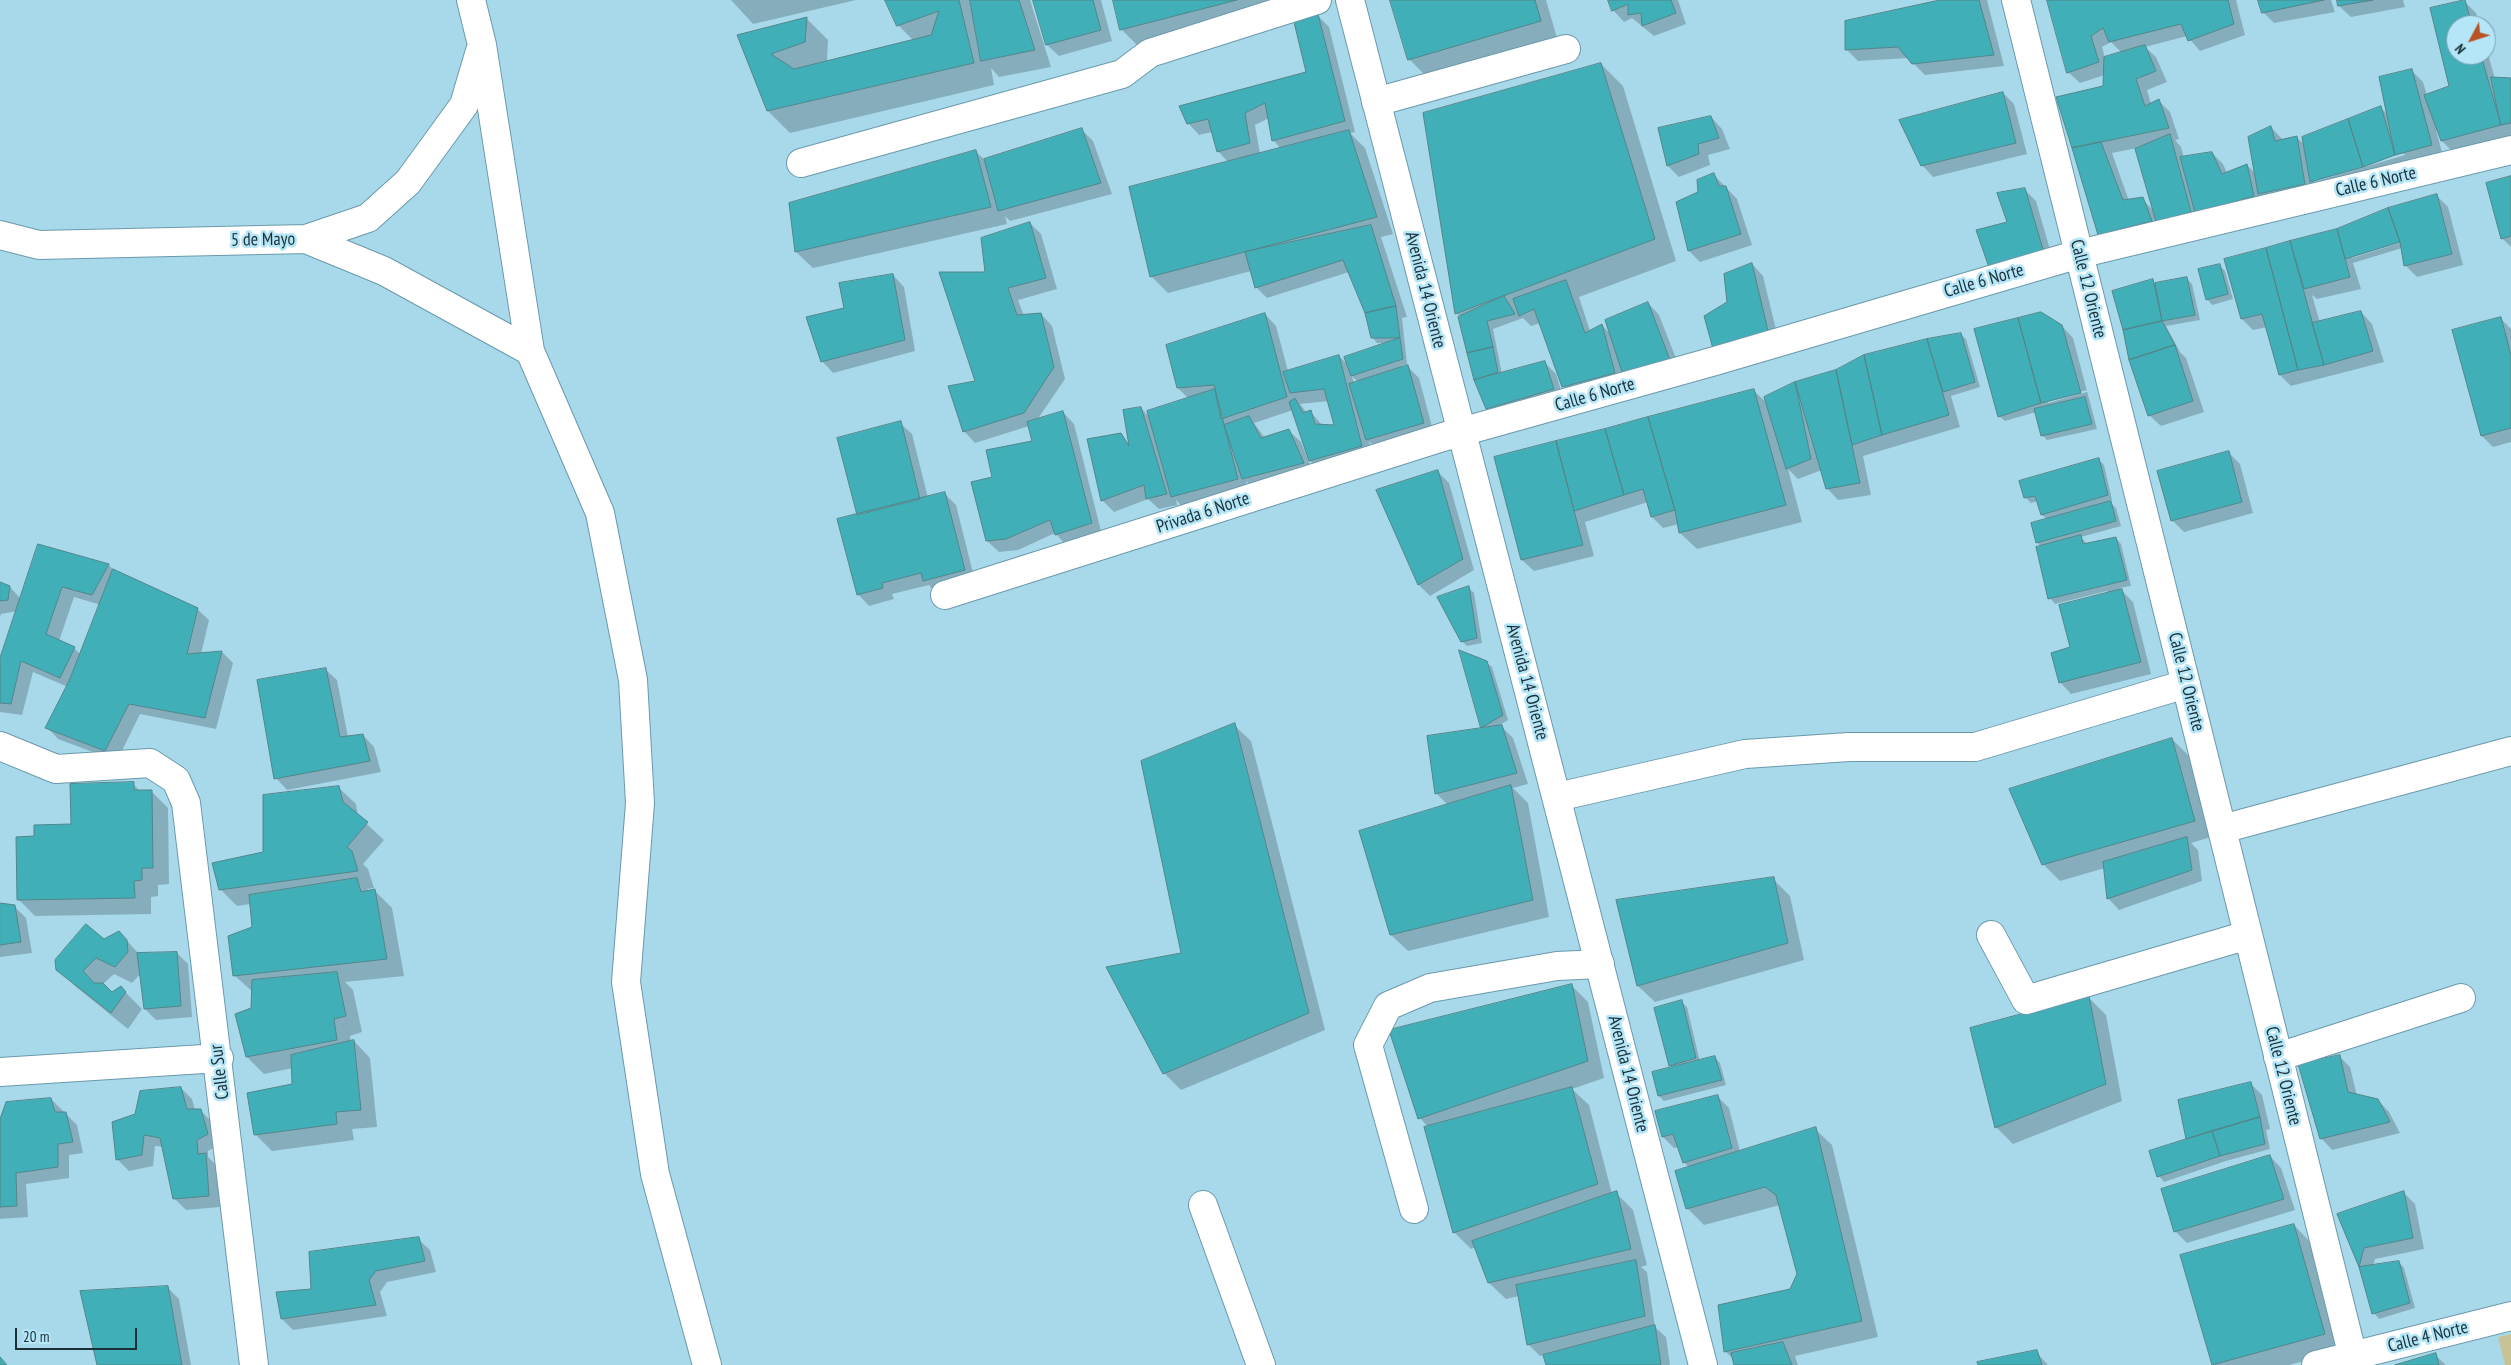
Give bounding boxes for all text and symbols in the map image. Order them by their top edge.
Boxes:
north arrow [2446,15,2496,65]
text: N [2451,40,2470,58]
street label: Calle 6 Norte [2334,162,2418,202]
street label: 5 de Mayo [231,229,295,251]
street label: Avenida 14 Oriente [1400,230,1450,350]
street label: Calle 12 Oriente [2065,237,2111,341]
street label: Calle 6 Norte [1942,259,2026,303]
street label: Calle 6 Norte [1553,373,1637,417]
street label: Privada 6 Norte [1154,488,1252,538]
street label: Avenida 14 Oriente [1501,622,1553,742]
street label: Calle 12 Oriente [2163,630,2209,734]
street label: Avenida 14 Oriente [1603,1014,1653,1134]
street label: Calle 12 Oriente [2260,1024,2306,1128]
street label: Calle Sur [206,1043,234,1101]
street label: Calle 4 Norte [2386,1317,2470,1357]
scale bar [18,1318,140,1350]
text: 20 m [23,1327,49,1346]

